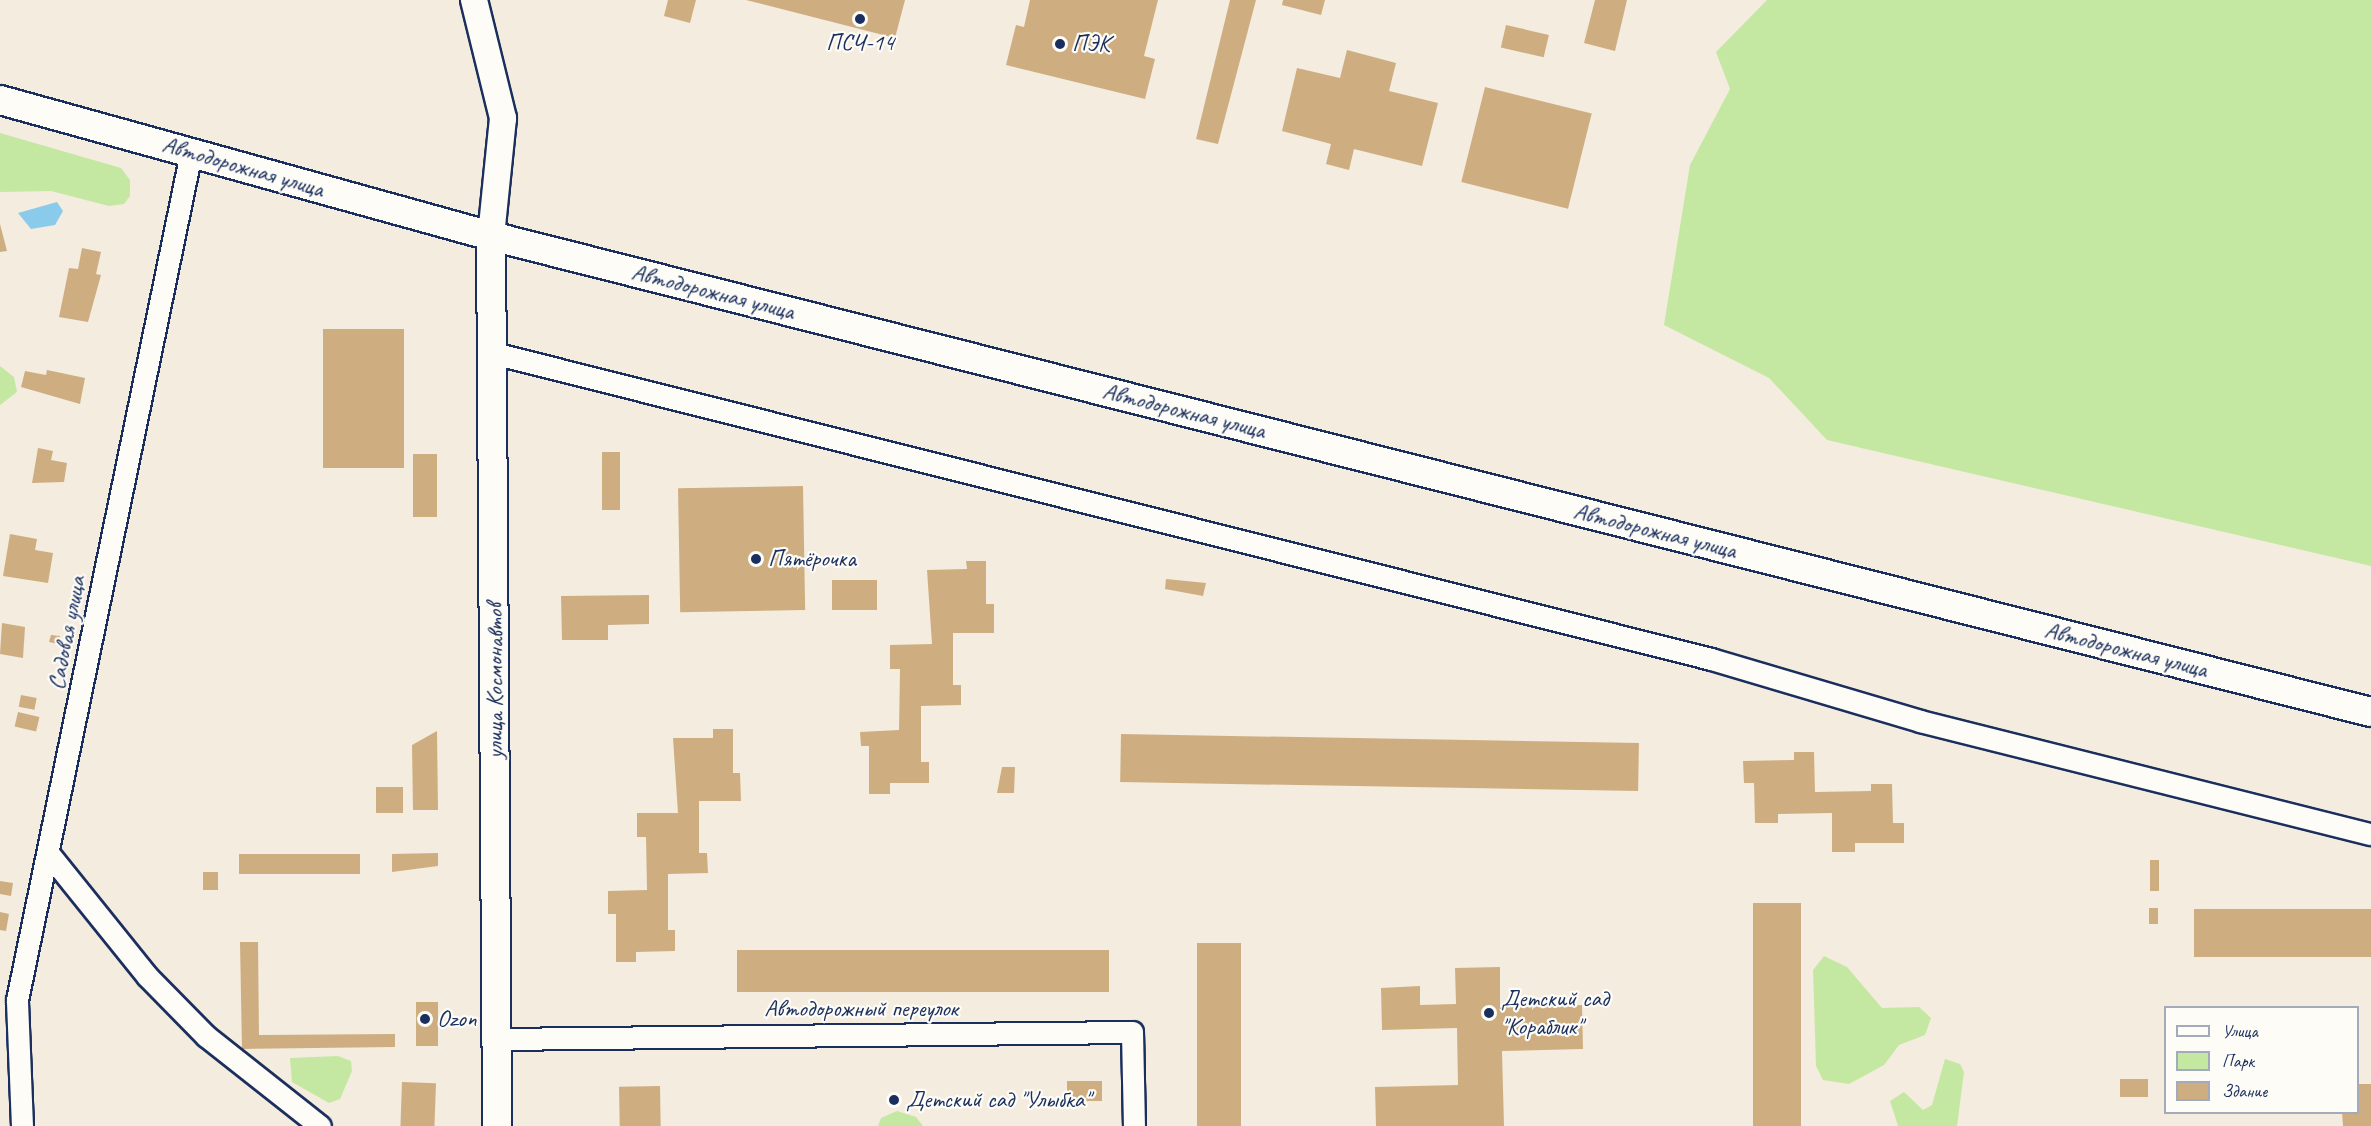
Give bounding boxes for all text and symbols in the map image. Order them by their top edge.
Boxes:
marker: ПСЧ-14 [853,12,867,26]
place label: ПСЧ-14 [826,29,894,57]
place label: ПЭК [1072,30,1110,58]
marker: ПЭК [1053,37,1067,51]
street label: Автодорожная улица [158,130,328,204]
street label: Автодорожная улица [628,258,798,326]
street label: Автодорожная улица [1099,377,1269,445]
street label: Автодорожная улица [1570,497,1740,565]
place label: Пятёрочка [768,545,856,573]
marker: Пятёрочка [749,552,763,566]
street label: Садовая улица [42,573,92,693]
street label: улица Космонавтов [481,601,509,761]
street label: Автодорожная улица [2041,616,2211,684]
place label: Детский сад "Кораблик" [1501,985,1609,1041]
street label: Автодорожный переулок [764,995,958,1023]
place label: Ozon [437,1005,476,1033]
marker: Детский сад "Кораблик" [1482,1006,1496,1020]
legend [2164,1006,2359,1114]
marker: Ozon [418,1012,432,1026]
text: Улица [2222,1020,2258,1042]
text: Парк [2222,1050,2254,1072]
text: Здание [2222,1080,2267,1102]
place label: Детский сад "Улыбка" [906,1086,1090,1114]
marker: Детский сад "Улыбка" [887,1093,901,1107]

